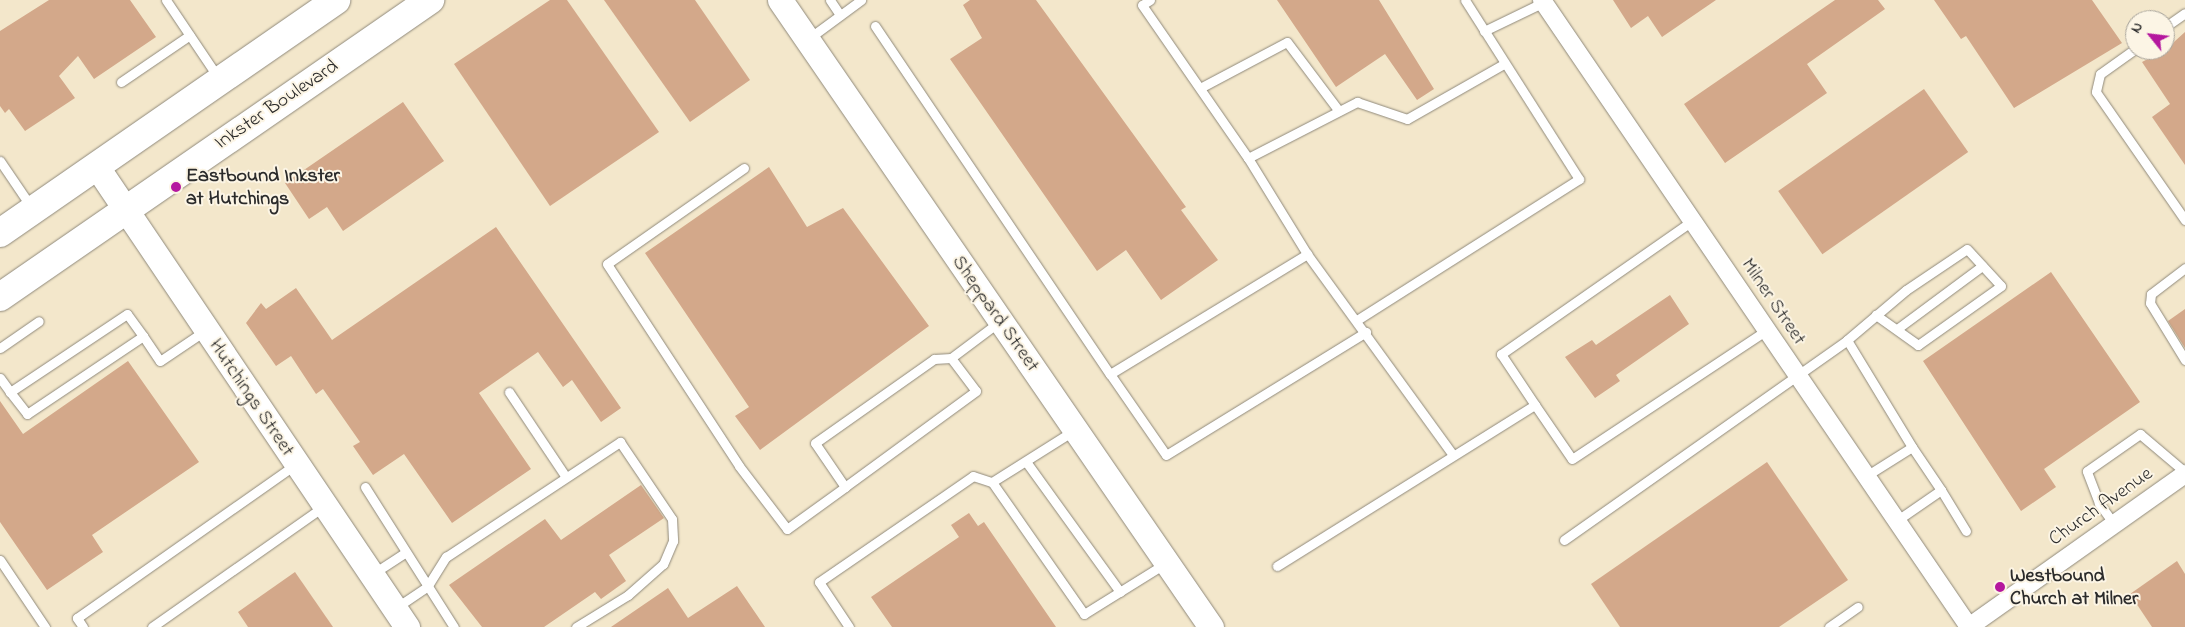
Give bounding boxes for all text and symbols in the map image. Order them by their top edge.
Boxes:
north arrow [2125,10,2175,60]
text: N [2126,19,2149,37]
street label: Inkster Boulevard [211,55,343,155]
place label: Eastbound Inkster at Hutchings [186,164,340,211]
marker: Eastbound Inkster at Hutchings [170,181,182,193]
street label: Sheppard Street [946,251,1044,377]
street label: Milner Street [1735,254,1811,350]
street label: Hutchings Street [203,335,299,461]
street label: Church Avenue [2044,462,2158,552]
place label: Westbound Church at Milner [2010,564,2138,611]
marker: Westbound Church at Milner [1994,581,2006,593]

